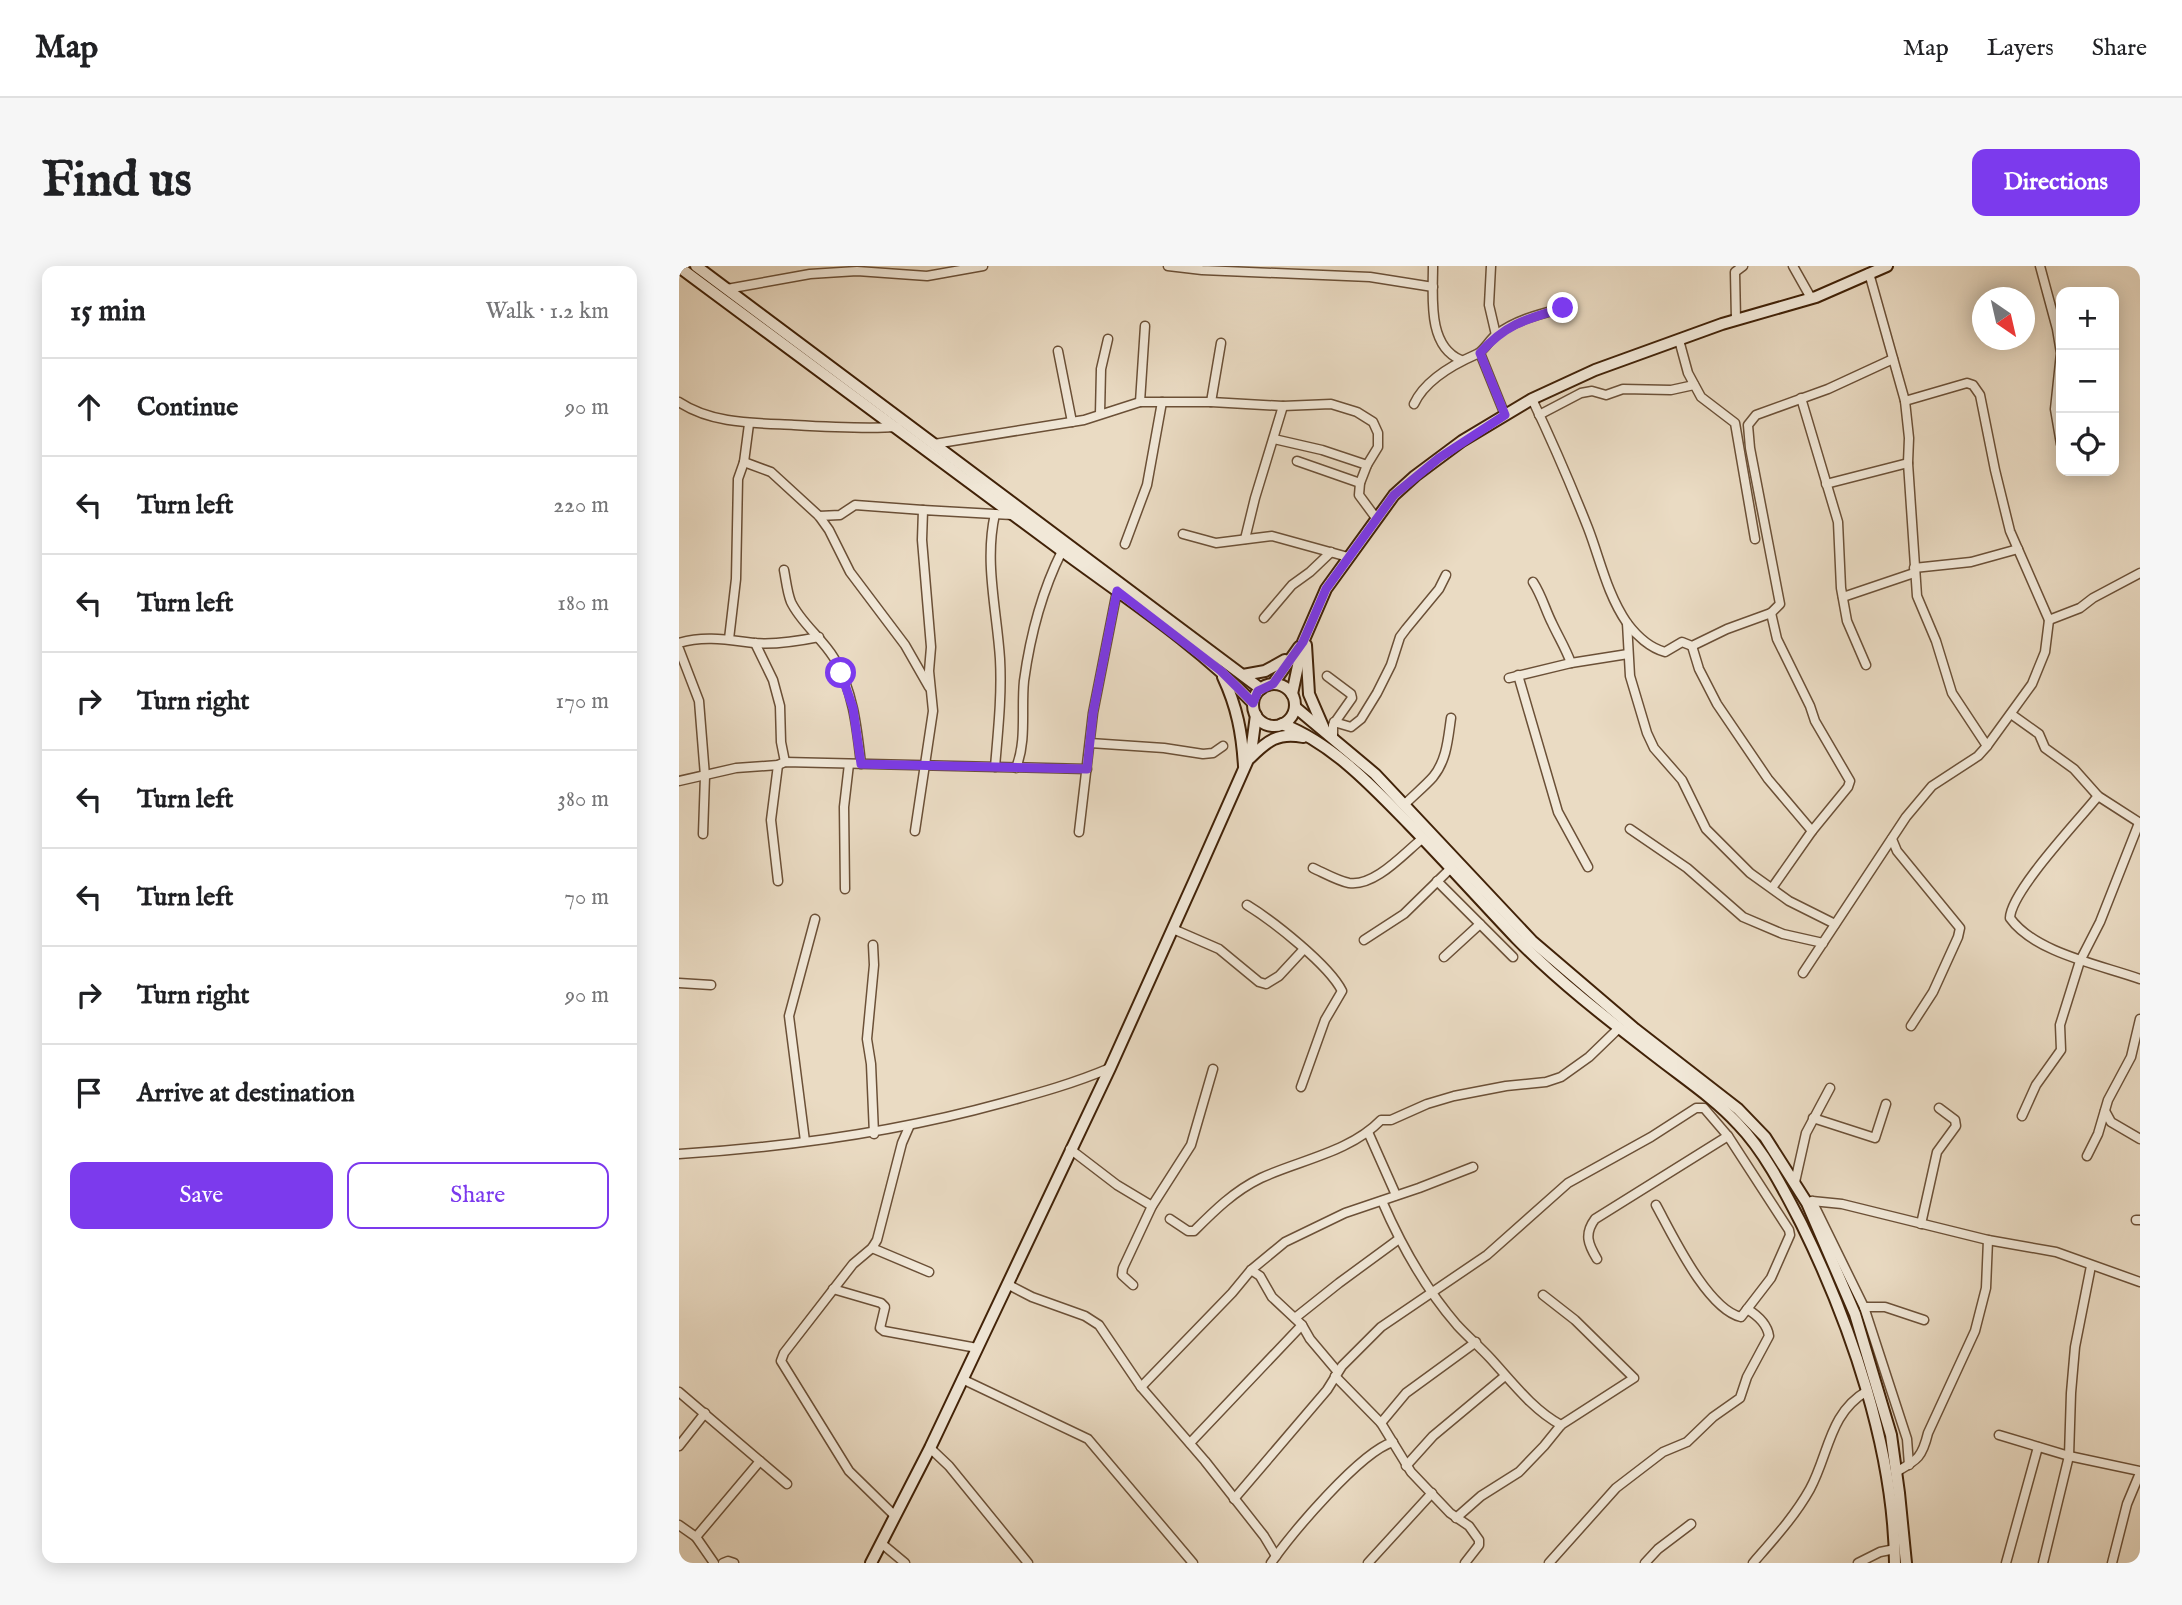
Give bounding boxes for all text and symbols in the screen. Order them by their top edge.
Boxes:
text: Map [35,27,98,69]
text: Map [1903,33,1949,64]
text: Layers [1987,33,2054,64]
text: Share [2092,33,2147,64]
button: Directions [1972,149,2140,216]
text: Find us [42,151,192,213]
north arrow [1972,287,2035,350]
map controls [2056,287,2119,476]
button: + [2056,287,2119,350]
route end [1547,292,1578,323]
text: 15 min [70,293,146,331]
text: Walk · 1.2 km [485,297,609,326]
button: − [2056,350,2119,413]
icon: ahead [70,388,108,426]
text: Continue [137,391,238,424]
text: 90 m [565,393,609,422]
button: locate [2056,413,2119,476]
icon: left [70,486,108,524]
text: Turn left [137,489,234,522]
text: 220 m [553,491,609,520]
icon: left [70,584,108,622]
text: Turn left [137,587,234,620]
text: 180 m [557,589,609,618]
route start [825,657,856,688]
icon: right [70,682,108,720]
text: Turn right [137,685,250,718]
text: 170 m [556,687,609,716]
icon: left [70,780,108,818]
text: Turn left [137,783,234,816]
text: 380 m [557,785,609,814]
icon: left [70,878,108,916]
text: Turn left [137,881,234,914]
text: 70 m [564,883,609,912]
icon: right [70,976,108,1014]
text: Turn right [137,979,250,1012]
text: 90 m [565,981,609,1010]
icon: arrive [70,1074,108,1112]
text: Arrive at destination [137,1077,355,1110]
button: Save [70,1162,333,1229]
button: Share [347,1162,609,1229]

